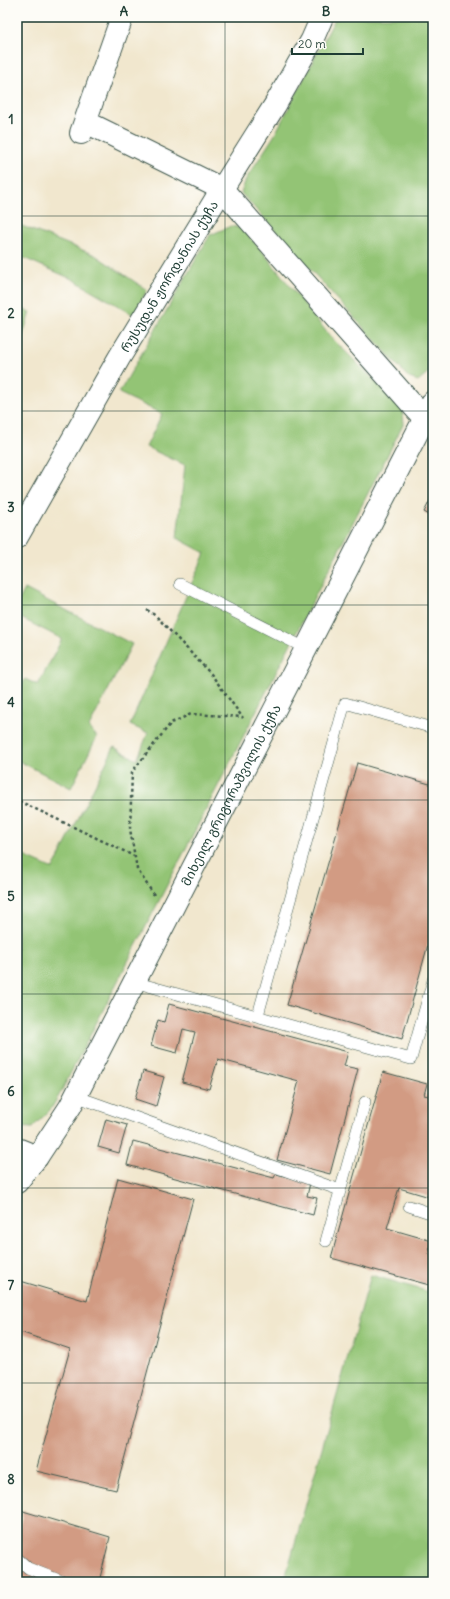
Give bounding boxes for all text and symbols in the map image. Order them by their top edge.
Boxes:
text: A [120,3,129,20]
text: B [322,3,331,20]
scale bar [292,30,363,56]
text: 20 m [298,36,326,51]
text: 1 [8,111,14,128]
street label: რუსუდან ჟორდანიას ქუჩა [117,197,222,355]
text: 2 [7,305,15,322]
text: 3 [7,499,15,516]
text: 4 [7,694,15,711]
street label: მიხეილ გრიგორაშვილის ქუჩა [177,701,285,889]
text: 5 [7,888,15,905]
text: 6 [7,1083,15,1100]
text: 7 [8,1277,15,1294]
text: 8 [7,1471,15,1488]

